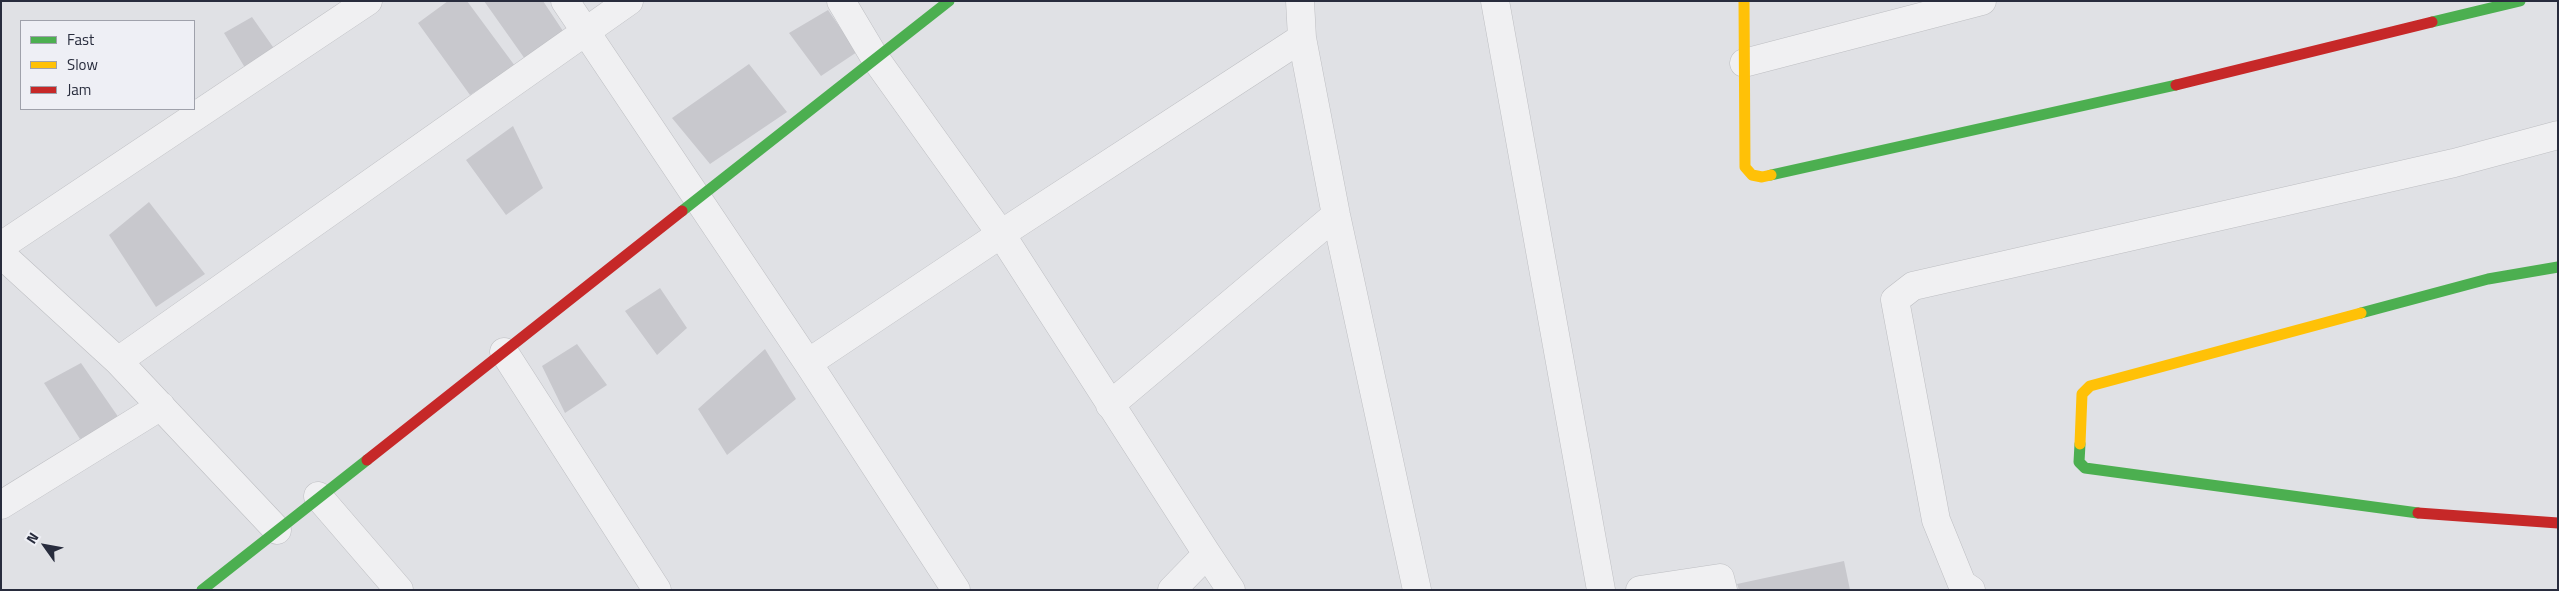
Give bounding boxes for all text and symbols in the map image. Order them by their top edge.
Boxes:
legend [20,20,195,110]
text: Fast [67,28,94,51]
text: Slow [67,53,98,76]
text: Jam [67,78,91,101]
north arrow [20,521,70,571]
text: N [20,528,43,547]

